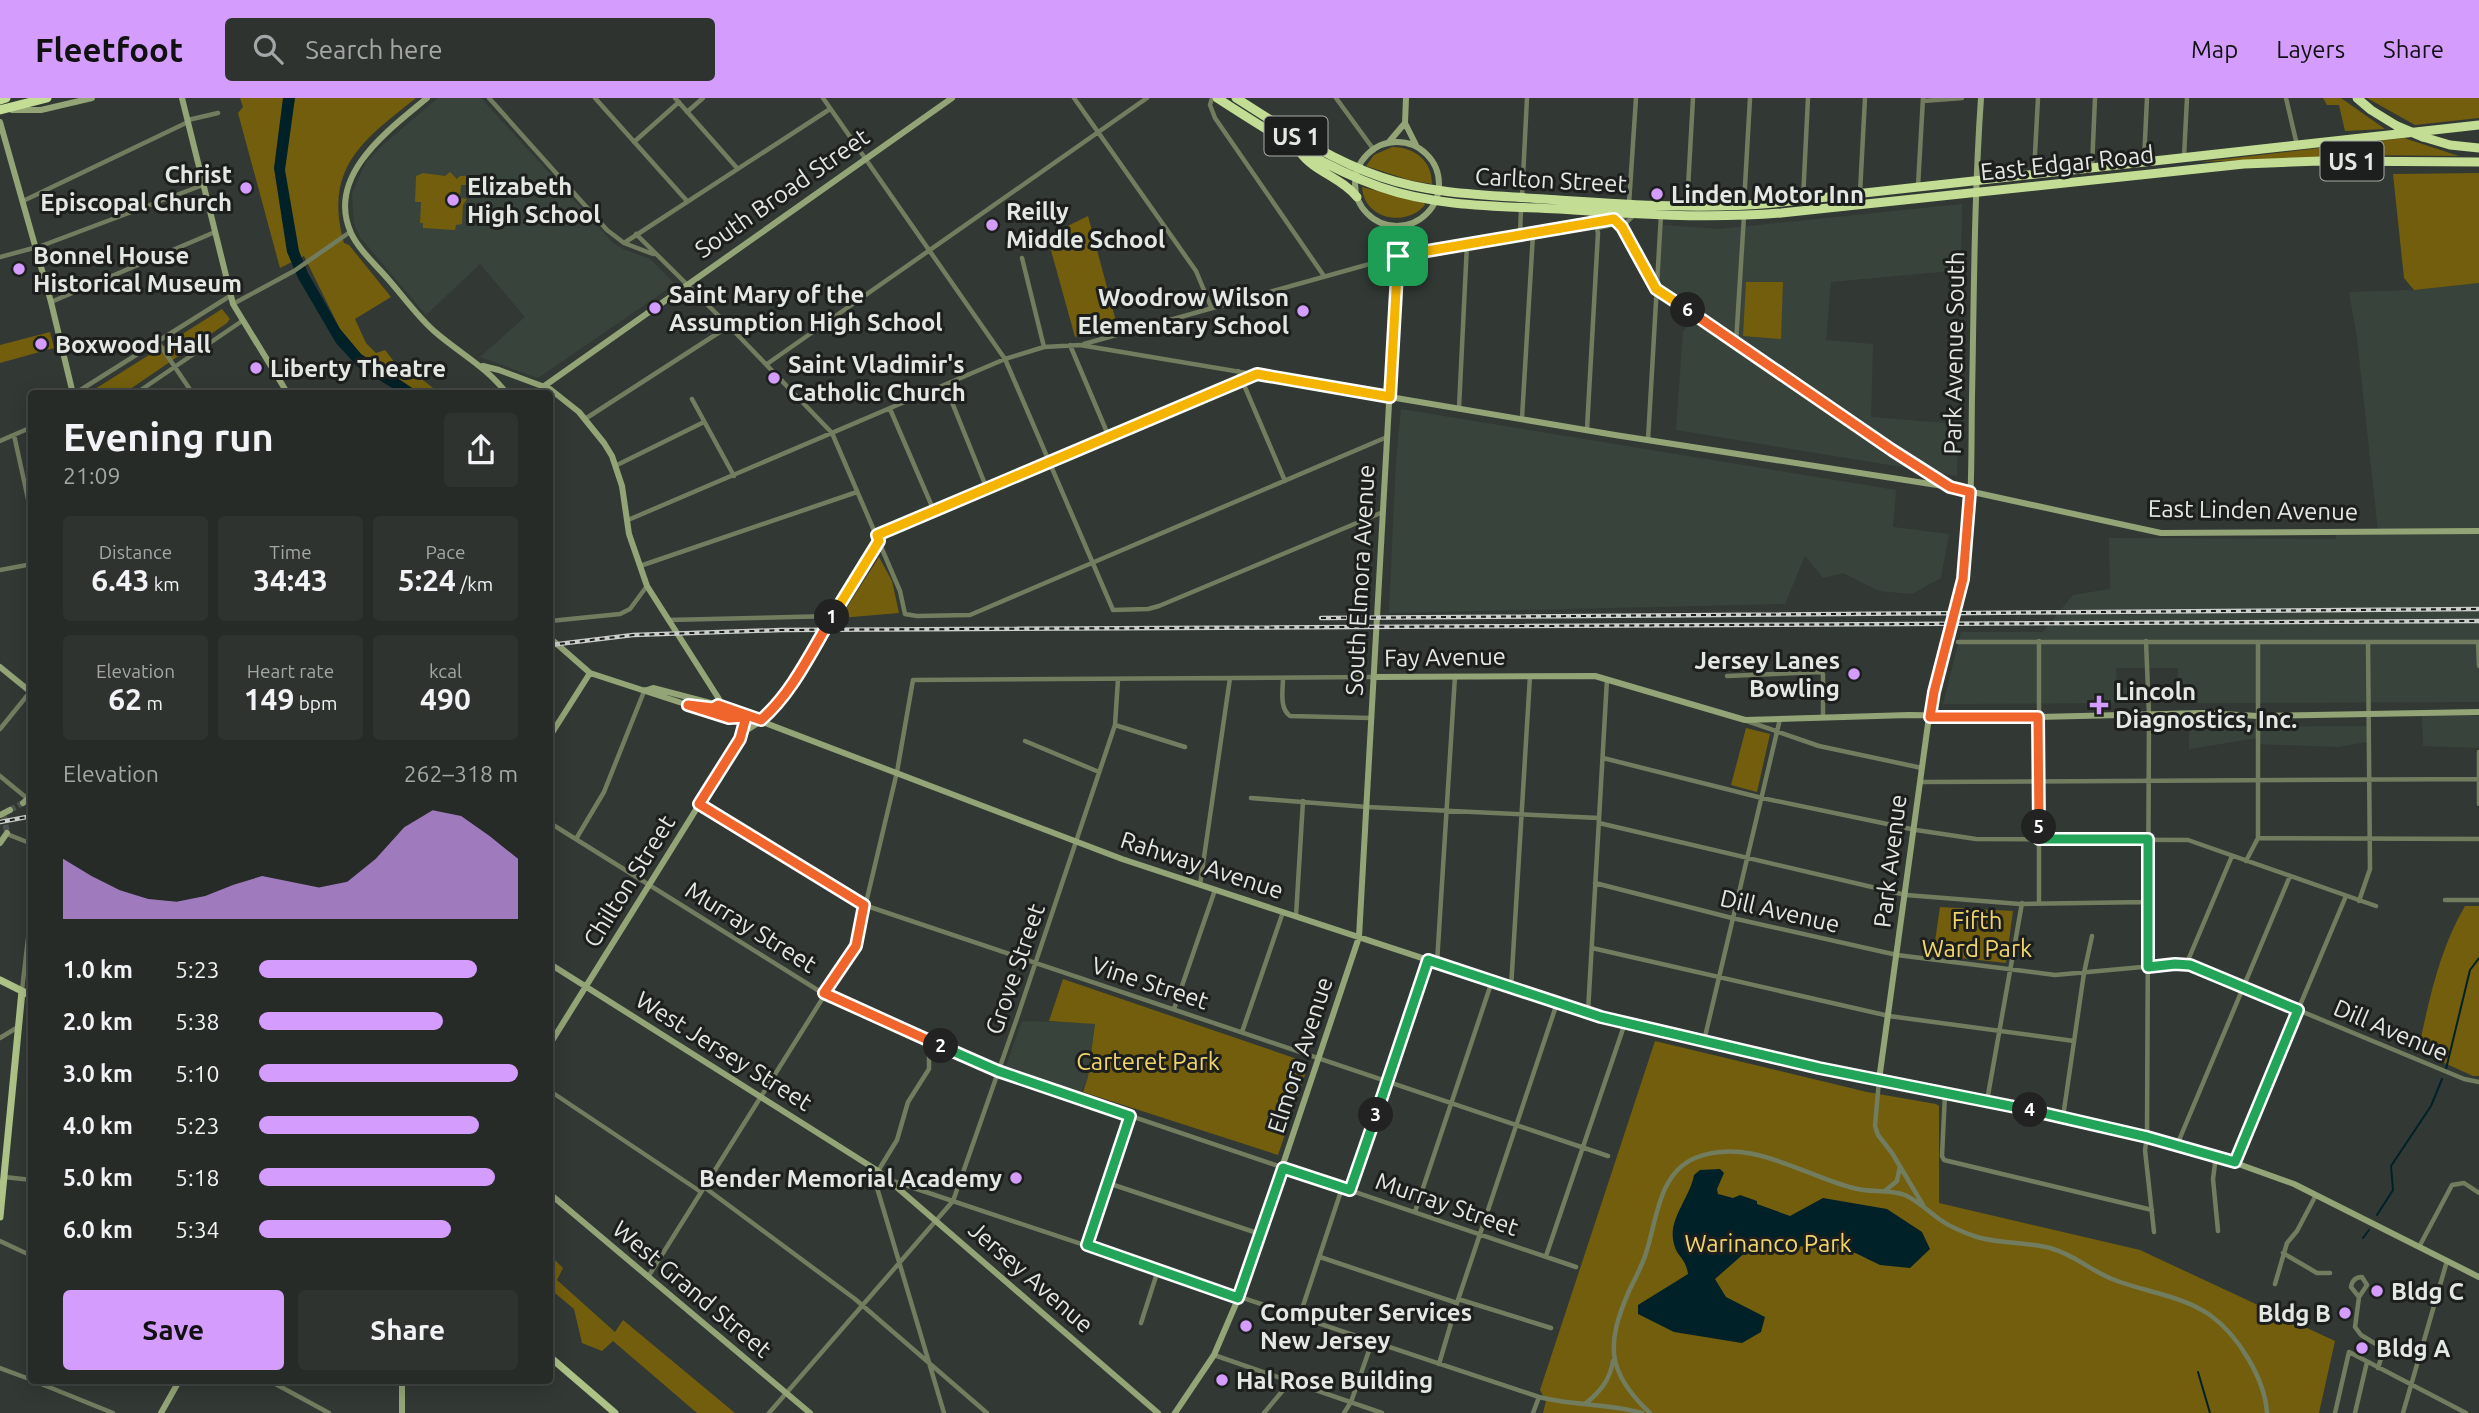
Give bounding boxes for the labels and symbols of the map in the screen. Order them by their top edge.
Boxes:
road number: US 1 [1264,117,1328,156]
street label: South Broad Street [690,122,875,263]
street label: East Edgar Road [1979,140,2155,186]
road number: US 1 [2320,142,2384,180]
place label: Christ Episcopal Church [40,161,232,216]
street label: Carlton Street [1474,163,1628,197]
place label: Elizabeth High School [467,173,601,228]
marker: Christ Episcopal Church [238,180,254,196]
place label: Linden Motor Inn [1671,181,1864,208]
marker: Linden Motor Inn [1649,186,1665,202]
marker: Elizabeth High School [445,192,461,208]
place label: Reilly Middle School [1006,198,1165,253]
marker: Reilly Middle School [984,217,1000,233]
pin [1368,226,1428,286]
place label: Bonnel House Historical Museum [33,242,242,297]
street label: Park Avenue South [1939,251,1969,455]
marker: Bonnel House Historical Museum [11,261,27,277]
place label: Saint Mary of the Assumption High School [669,281,943,336]
place label: Woodrow Wilson Elementary School [1077,284,1289,339]
pin: 6 [1670,292,1706,328]
marker: Saint Mary of the Assumption High School [647,300,663,316]
marker: Woodrow Wilson Elementary School [1295,303,1311,319]
place label: Boxwood Hall [55,331,211,358]
marker: Boxwood Hall [33,336,49,352]
place label: Saint Vladimir's Catholic Church [788,351,966,406]
place label: Liberty Theatre [270,355,446,382]
marker: Liberty Theatre [248,360,264,376]
marker: Saint Vladimir's Catholic Church [766,370,782,386]
street label: South Elmora Avenue [1340,464,1380,696]
street label: East Linden Avenue [2148,495,2358,525]
pin: 1 [814,600,850,634]
street label: Fay Avenue [1384,642,1506,672]
place label: Jersey Lanes Bowling [1695,647,1840,702]
marker: Jersey Lanes Bowling [1846,666,1862,682]
place label: Lincoln Diagnostics, Inc. [2115,678,2297,733]
marker: Lincoln Diagnostics, Inc. [2089,695,2109,715]
street label: Park Avenue [1868,793,1912,929]
street label: Chilton Street [578,810,681,952]
pin: 5 [2022,810,2056,844]
street label: Rahway Avenue [1117,826,1287,904]
street label: Murray Street [681,876,822,978]
street label: Dill Avenue [1718,884,1842,938]
street label: Grove Street [980,900,1050,1038]
park label: Fifth Ward Park [1922,907,2032,962]
street label: Vine Street [1088,951,1212,1015]
street label: Elmora Avenue [1262,974,1338,1136]
street label: West Jersey Street [631,986,817,1116]
street label: Dill Avenue [2330,994,2452,1066]
pin: 2 [923,1028,958,1063]
park label: Carteret Park [1076,1048,1220,1075]
pin: 4 [2012,1093,2048,1128]
pin: 3 [1358,1098,1394,1132]
place label: Bender Memorial Academy [699,1165,1002,1192]
street label: Murray Street [1372,1167,1522,1241]
marker: Bender Memorial Academy [1008,1170,1024,1186]
street label: West Grand Street [607,1215,777,1363]
street label: Jersey Avenue [963,1216,1099,1338]
park label: Warinanco Park [1684,1230,1852,1257]
place label: Bldg C [2391,1278,2464,1305]
marker: Bldg C [2369,1283,2385,1299]
place label: Computer Services New Jersey [1260,1299,1472,1354]
place label: Bldg B [2258,1300,2331,1327]
marker: Bldg B [2337,1305,2353,1321]
marker: Computer Services New Jersey [1238,1318,1254,1334]
place label: Bldg A [2376,1335,2450,1362]
marker: Bldg A [2354,1340,2370,1356]
place label: Hal Rose Building [1236,1367,1433,1394]
marker: Hal Rose Building [1214,1372,1230,1388]

